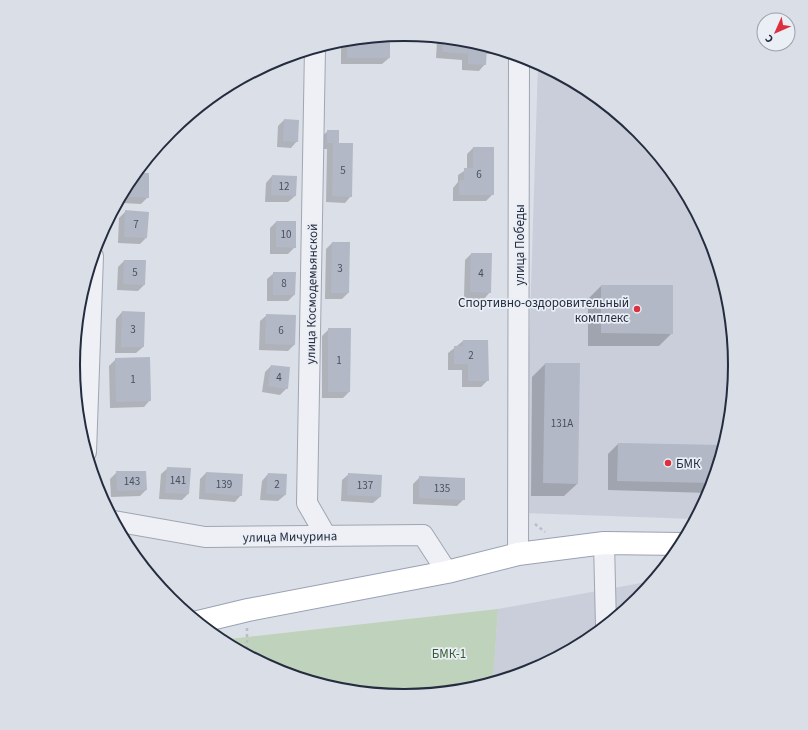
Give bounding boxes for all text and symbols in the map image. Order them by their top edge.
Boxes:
north arrow [756,12,796,52]
text: С [761,31,777,46]
house number: 5 [340,163,346,178]
house number: 6 [476,167,482,182]
house number: 12 [279,179,289,194]
street label: улица Победы [511,204,529,286]
house number: 7 [133,217,139,232]
street label: улица Космодемьянской [302,223,322,365]
house number: 10 [281,227,291,242]
house number: 3 [337,261,343,276]
house number: 5 [132,265,138,280]
house number: 4 [478,266,484,281]
house number: 8 [281,276,287,291]
place label: Спортивно-оздоровительный комплекс [458,294,629,327]
marker: Спортивно-оздоровительный комплекс [632,304,642,314]
house number: 3 [130,322,136,337]
house number: 6 [278,323,284,338]
house number: 2 [468,348,474,363]
house number: 1 [336,353,342,368]
house number: 4 [276,370,282,385]
house number: 1 [130,372,136,387]
house number: 131А [551,416,573,431]
place label: БМК [676,455,701,473]
marker: БМК [663,458,673,468]
house number: 141 [170,473,186,488]
house number: 143 [124,474,140,489]
house number: 139 [216,477,232,492]
house number: 2 [274,477,280,492]
house number: 137 [357,478,373,493]
house number: 135 [434,481,450,496]
street label: улица Мичурина [243,527,337,547]
park label: БМК-1 [432,645,466,663]

